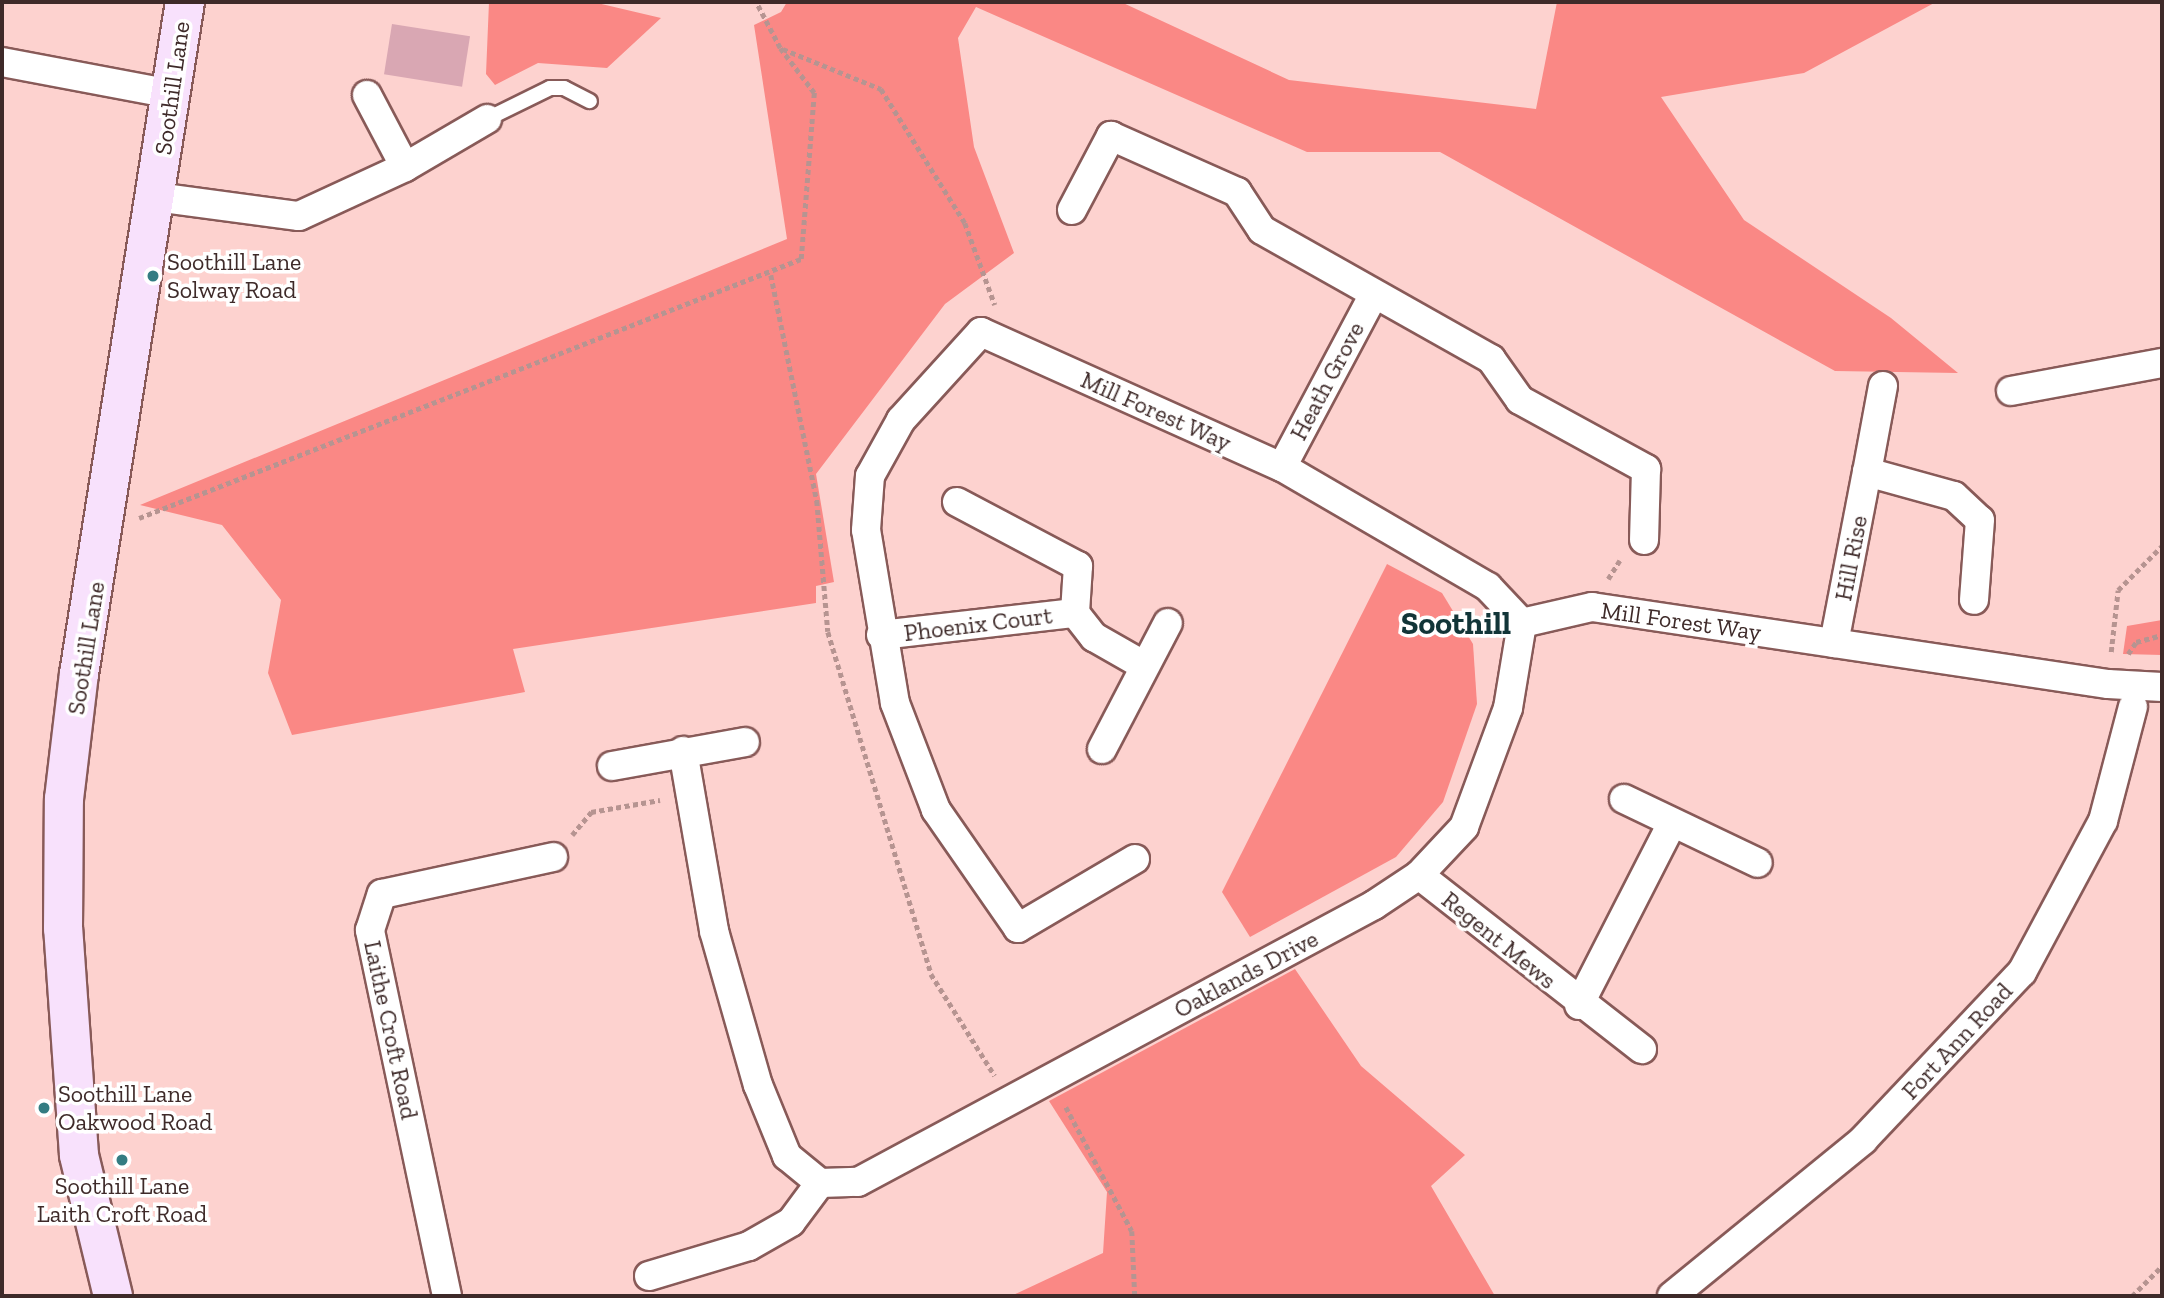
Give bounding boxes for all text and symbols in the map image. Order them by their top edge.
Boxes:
street label: Soothill Lane [148,19,196,157]
place label: Soothill Lane Solway Road [167,248,301,304]
marker: Soothill Lane Solway Road [145,268,161,284]
street label: Heath Grove [1284,317,1370,445]
street label: Mill Forest Way [1076,365,1236,457]
street label: Hill Rise [1829,513,1873,603]
street label: Soothill Lane [61,579,111,717]
street label: Mill Forest Way [1599,595,1763,647]
street label: Phoenix Court [902,601,1054,647]
district label: Soothill [1401,604,1511,642]
street label: Regent Mews [1436,885,1562,995]
street label: Oaklands Drive [1169,924,1323,1024]
street label: Laithe Croft Road [358,938,424,1122]
street label: Fort Ann Road [1895,976,2019,1106]
place label: Soothill Lane Oakwood Road [58,1080,212,1136]
marker: Soothill Lane Oakwood Road [36,1100,52,1116]
marker: Soothill Lane Laith Croft Road [114,1152,130,1168]
place label: Soothill Lane Laith Croft Road [37,1172,207,1228]

